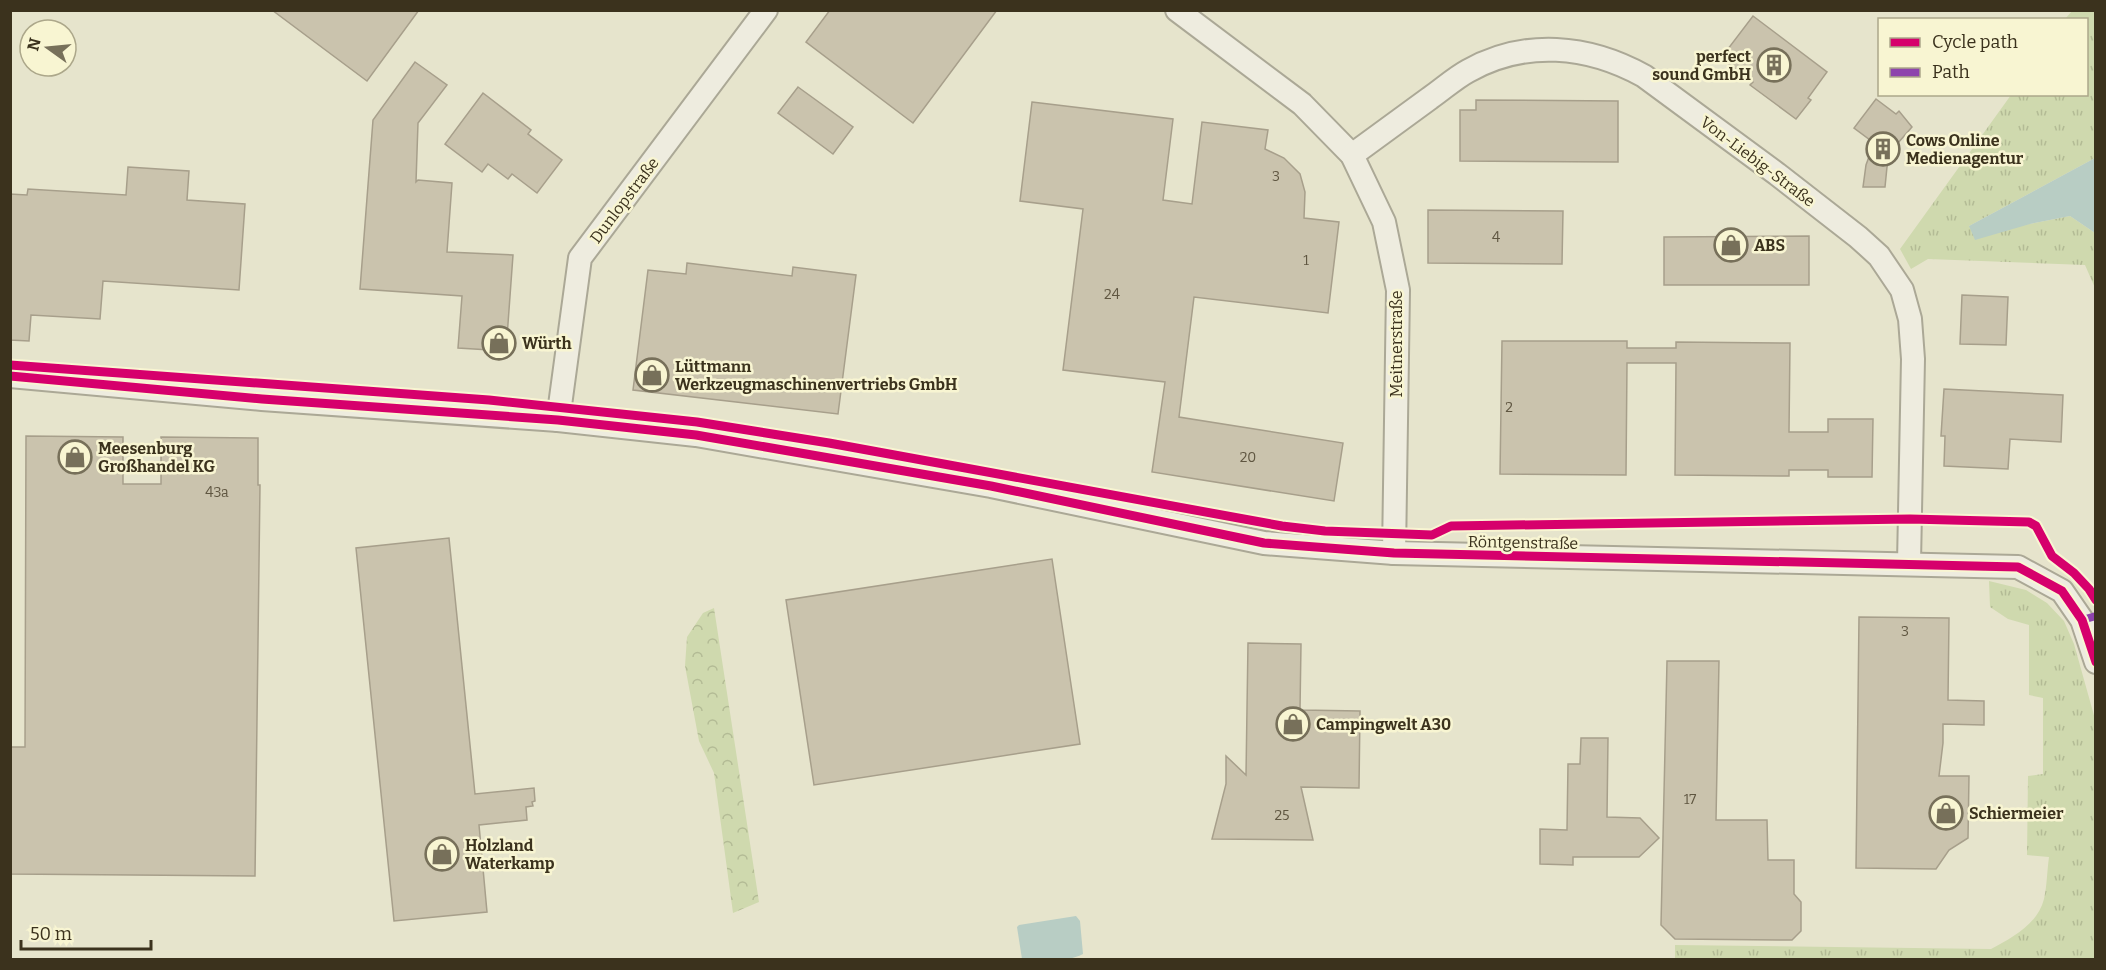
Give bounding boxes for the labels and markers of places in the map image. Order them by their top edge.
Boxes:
place label: perfect sound GmbH [1652,47,1752,84]
building icon: perfect sound GmbH [1756,47,1792,83]
building icon: Cows Online Medienagentur [1865,131,1901,167]
place label: Cows Online Medienagentur [1906,131,2024,168]
shop icon: ABS [1713,227,1749,263]
place label: ABS [1754,236,1785,255]
shop icon: Würth [481,325,517,361]
place label: Würth [522,334,572,353]
shop icon: Lüttmann Werkzeugmaschinenvertriebs GmbH [634,357,670,393]
place label: Lüttmann Werkzeugmaschinenvertriebs GmbH [675,357,958,394]
shop icon: Meesenburg Großhandel KG [57,439,93,475]
place label: Meesenburg Großhandel KG [98,439,215,476]
shop icon: Campingwelt A30 [1275,706,1311,742]
place label: Campingwelt A30 [1316,715,1451,734]
shop icon: Schiermeier [1928,795,1964,831]
place label: Schiermeier [1969,804,2064,823]
shop icon: Holzland Waterkamp [424,836,460,872]
place label: Holzland Waterkamp [465,836,555,873]

